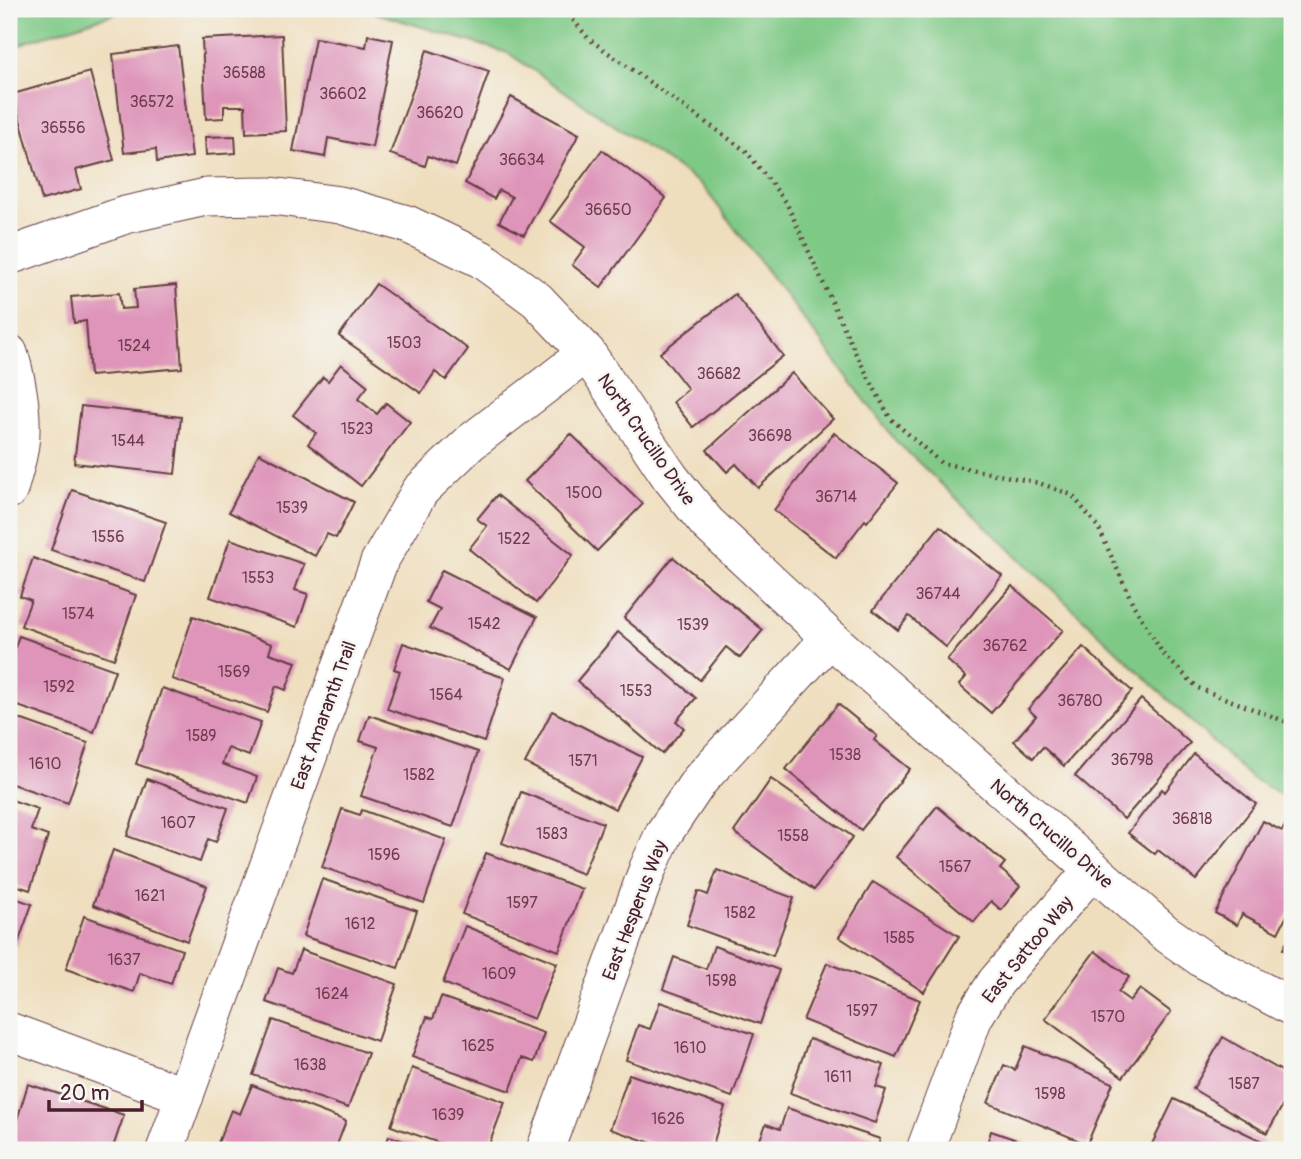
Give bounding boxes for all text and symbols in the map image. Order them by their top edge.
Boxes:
house number: 36588 [222,63,266,83]
house number: 36602 [319,84,367,104]
house number: 36572 [130,92,174,112]
house number: 36620 [416,103,464,123]
house number: 36556 [41,118,85,138]
house number: 36634 [499,150,545,170]
house number: 36650 [584,200,632,220]
house number: 1503 [387,333,421,353]
house number: 1524 [117,336,151,356]
house number: 36682 [697,364,741,384]
street label: North Crucillo Drive [592,369,701,511]
house number: 1523 [341,419,373,439]
house number: 36698 [748,426,792,446]
house number: 1544 [111,431,145,451]
house number: 1500 [566,483,602,503]
house number: 36714 [815,487,857,507]
house number: 1539 [276,498,308,518]
house number: 1556 [92,527,124,547]
house number: 1522 [498,529,530,549]
house number: 1553 [242,568,274,588]
house number: 36744 [915,584,961,604]
house number: 1574 [62,604,94,624]
house number: 1542 [467,614,501,634]
house number: 1539 [677,615,709,635]
house number: 36762 [983,636,1027,656]
street label: East Amaranth Trail [286,638,362,793]
house number: 1569 [218,662,250,682]
house number: 1592 [43,677,75,697]
house number: 1553 [620,681,652,701]
house number: 1564 [429,685,463,705]
house number: 36780 [1057,691,1103,711]
house number: 1589 [185,726,217,746]
house number: 1538 [829,745,861,765]
house number: 36798 [1111,750,1153,770]
house number: 1571 [568,751,598,771]
house number: 1610 [29,754,61,774]
house number: 1582 [403,765,435,785]
street label: North Crucillo Drive [985,774,1118,894]
house number: 36818 [1172,809,1212,829]
house number: 1607 [161,813,196,833]
house number: 1583 [536,824,568,844]
house number: 1558 [777,826,809,846]
street label: East Hesperus Way [597,837,673,984]
house number: 1596 [368,845,400,865]
house number: 1567 [939,857,972,877]
house number: 1621 [135,886,165,906]
street label: East Sattoo Way [977,891,1078,1008]
house number: 1597 [506,893,538,913]
house number: 1582 [724,903,756,923]
house number: 1612 [345,914,375,934]
house number: 1585 [883,928,915,948]
house number: 1637 [108,950,141,970]
house number: 1609 [482,964,516,984]
house number: 1598 [705,971,737,991]
house number: 1624 [315,984,349,1004]
house number: 1597 [846,1001,878,1021]
house number: 1570 [1091,1007,1125,1027]
house number: 1625 [461,1036,495,1056]
house number: 1610 [674,1038,706,1058]
house number: 1638 [294,1055,326,1075]
house number: 1611 [824,1067,852,1087]
scale bar [49,1068,142,1112]
house number: 1587 [1228,1074,1260,1094]
text: 20 m [60,1080,109,1107]
house number: 1598 [1034,1084,1066,1104]
house number: 1639 [432,1105,464,1125]
house number: 1626 [651,1109,685,1129]

